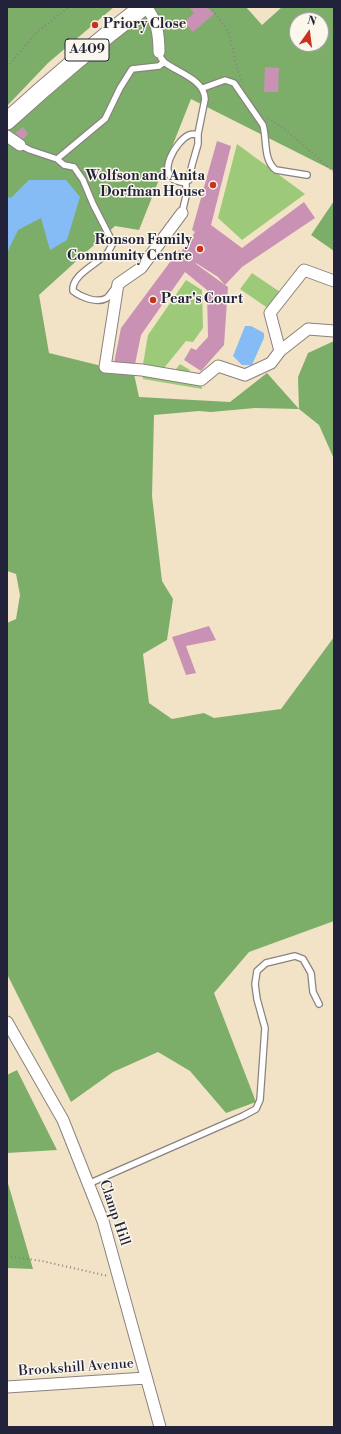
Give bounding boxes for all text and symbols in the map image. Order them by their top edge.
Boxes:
north arrow [289,12,329,52]
text: N [306,13,318,29]
place label: Priory Close [103,17,186,33]
marker: Priory Close [90,20,100,30]
road number: A409 [65,39,109,61]
place label: Wolfson and Anita Dorfman House [85,169,205,202]
marker: Wolfson and Anita Dorfman House [208,180,218,190]
place label: Ronson Family Community Centre [67,233,192,266]
marker: Ronson Family Community Centre [195,244,205,254]
place label: Pear's Court [161,292,243,308]
marker: Pear's Court [148,295,158,305]
street label: Clamp Hill [95,1178,133,1248]
street label: Brookshill Avenue [18,1356,134,1380]

